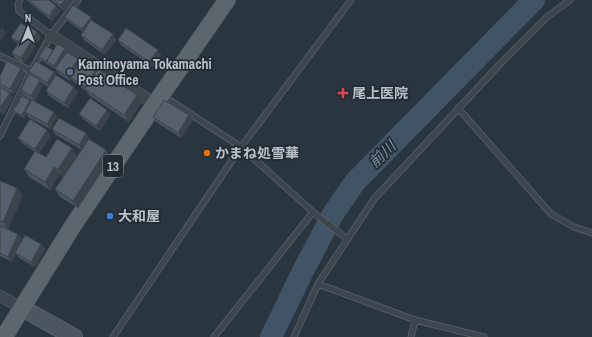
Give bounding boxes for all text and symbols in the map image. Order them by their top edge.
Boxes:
north arrow [8,8,48,48]
text: N [25,11,31,25]
place label: Kaminoyama Tokamachi Post Office [78,55,212,89]
marker: Kaminoyama Tokamachi Post Office [65,67,75,77]
place label: 尾上医院 [352,84,408,102]
marker: 尾上医院 [337,87,349,99]
water label: 前川 [364,135,401,172]
place label: かまね処雪華 [215,144,299,162]
marker: かまね処雪華 [202,148,212,158]
road number: 13 [103,155,123,177]
place label: 大和屋 [118,207,160,225]
marker: 大和屋 [105,211,115,221]

